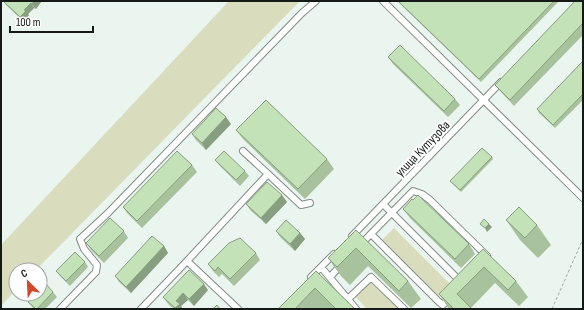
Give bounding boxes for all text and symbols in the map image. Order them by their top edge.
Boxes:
scale bar [10,8,93,34]
text: 100 m [16,15,41,30]
street label: улица Кутузова [392,117,453,180]
north arrow [8,262,48,302]
text: С [19,266,30,280]

